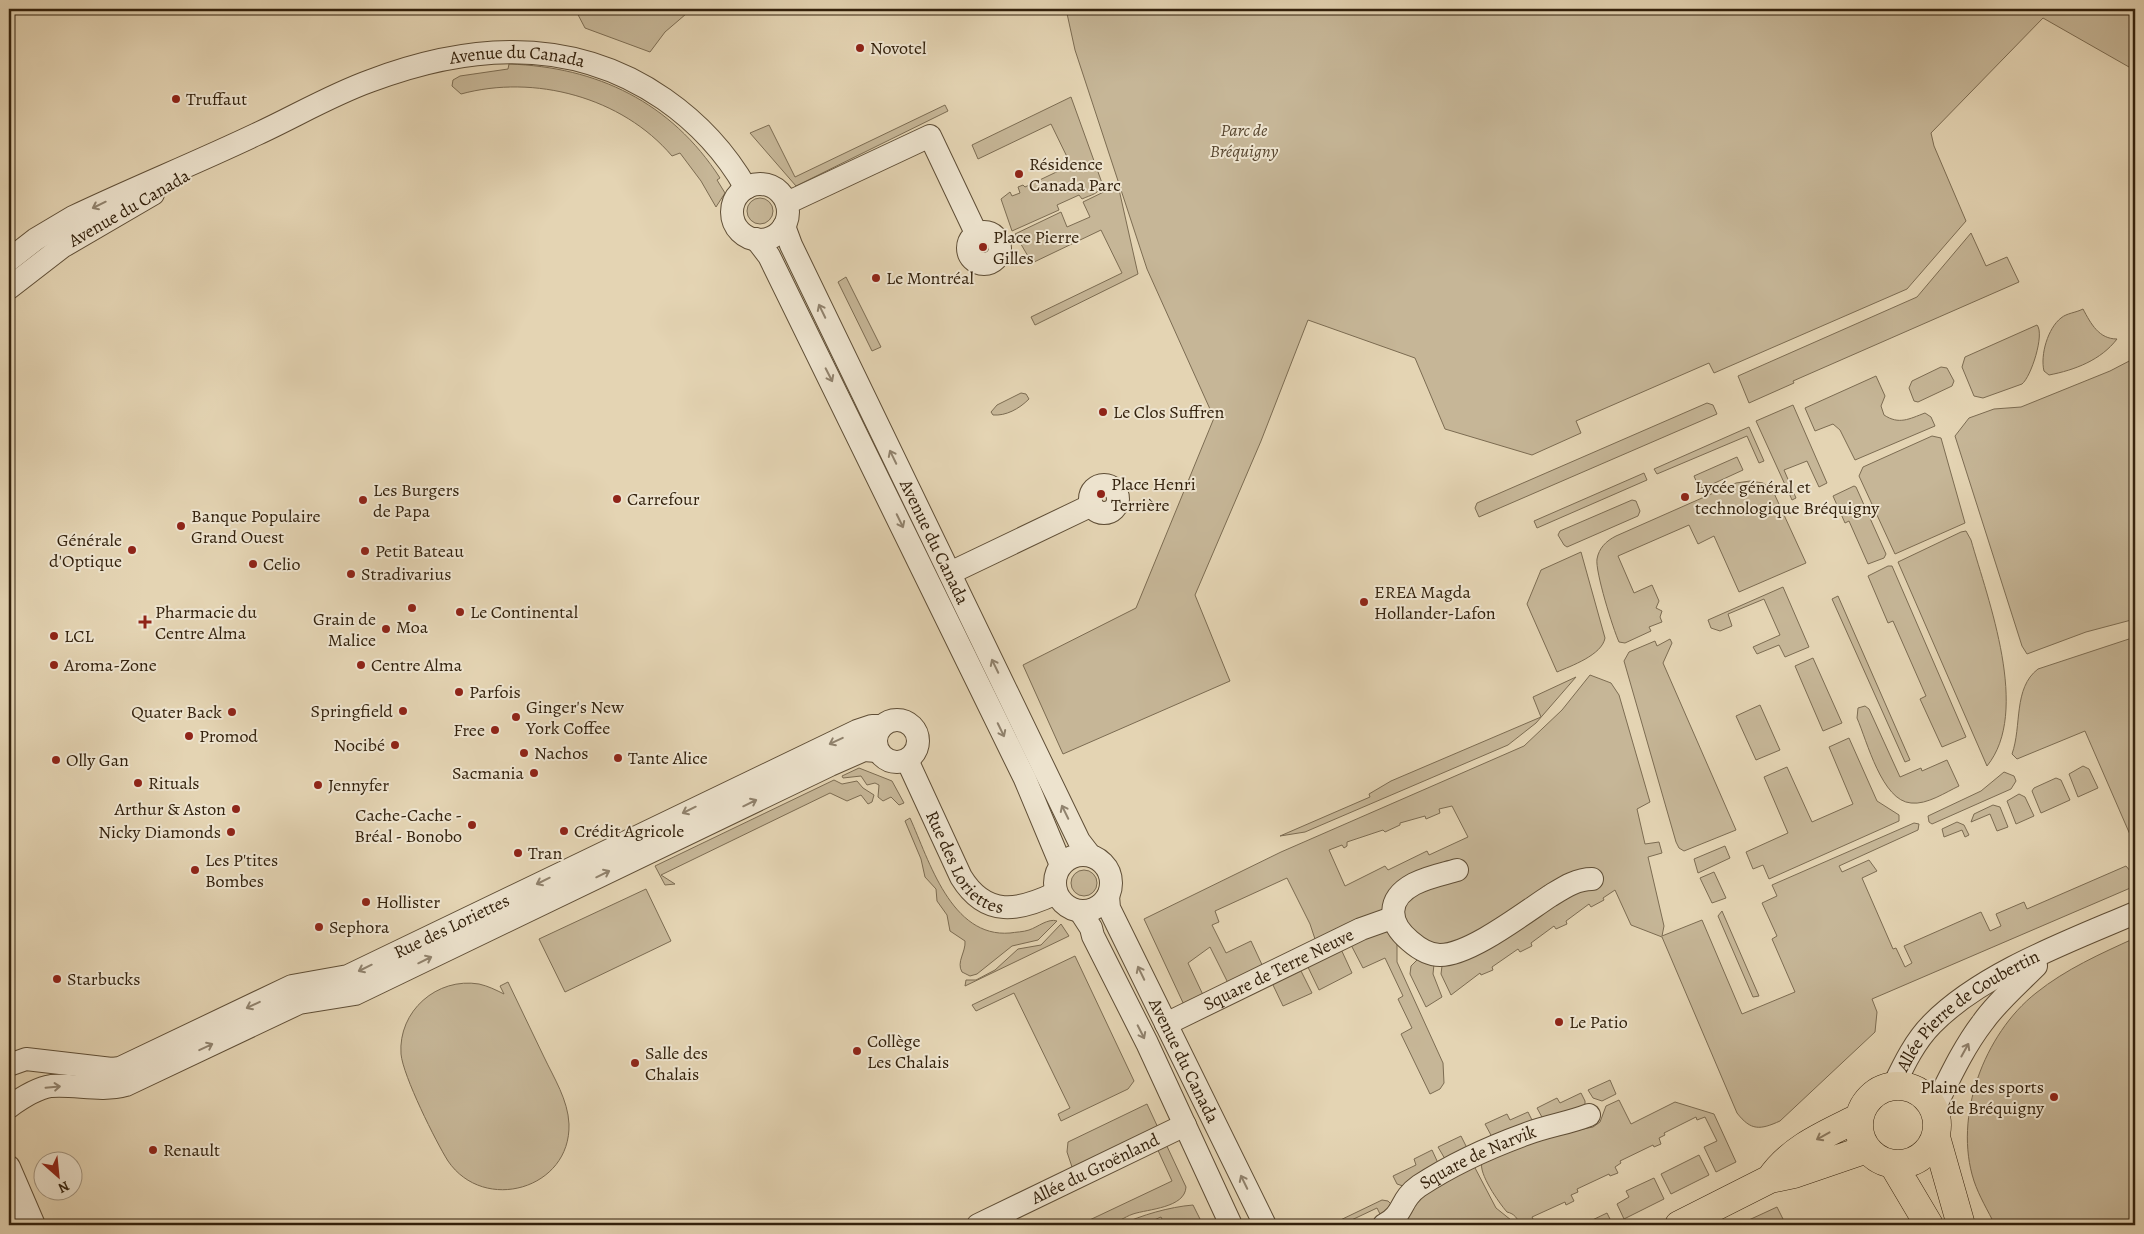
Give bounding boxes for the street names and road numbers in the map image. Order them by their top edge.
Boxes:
street label: Avenue du Canada [447,40,588,73]
street label: Avenue du Canada [63,163,194,253]
street label: Avenue du Canada [894,474,975,609]
street label: Rue des Loriettes [920,807,1005,919]
street label: Rue des Loriettes [390,888,513,964]
street label: Square de Terre Neuve [1199,922,1358,1016]
street label: Allée Pierre de Coubertin [1890,944,2043,1076]
street label: Avenue du Canada [1143,993,1225,1127]
street label: Square de Narvik [1415,1119,1539,1195]
street label: Allée du Groënland [1026,1127,1163,1210]

